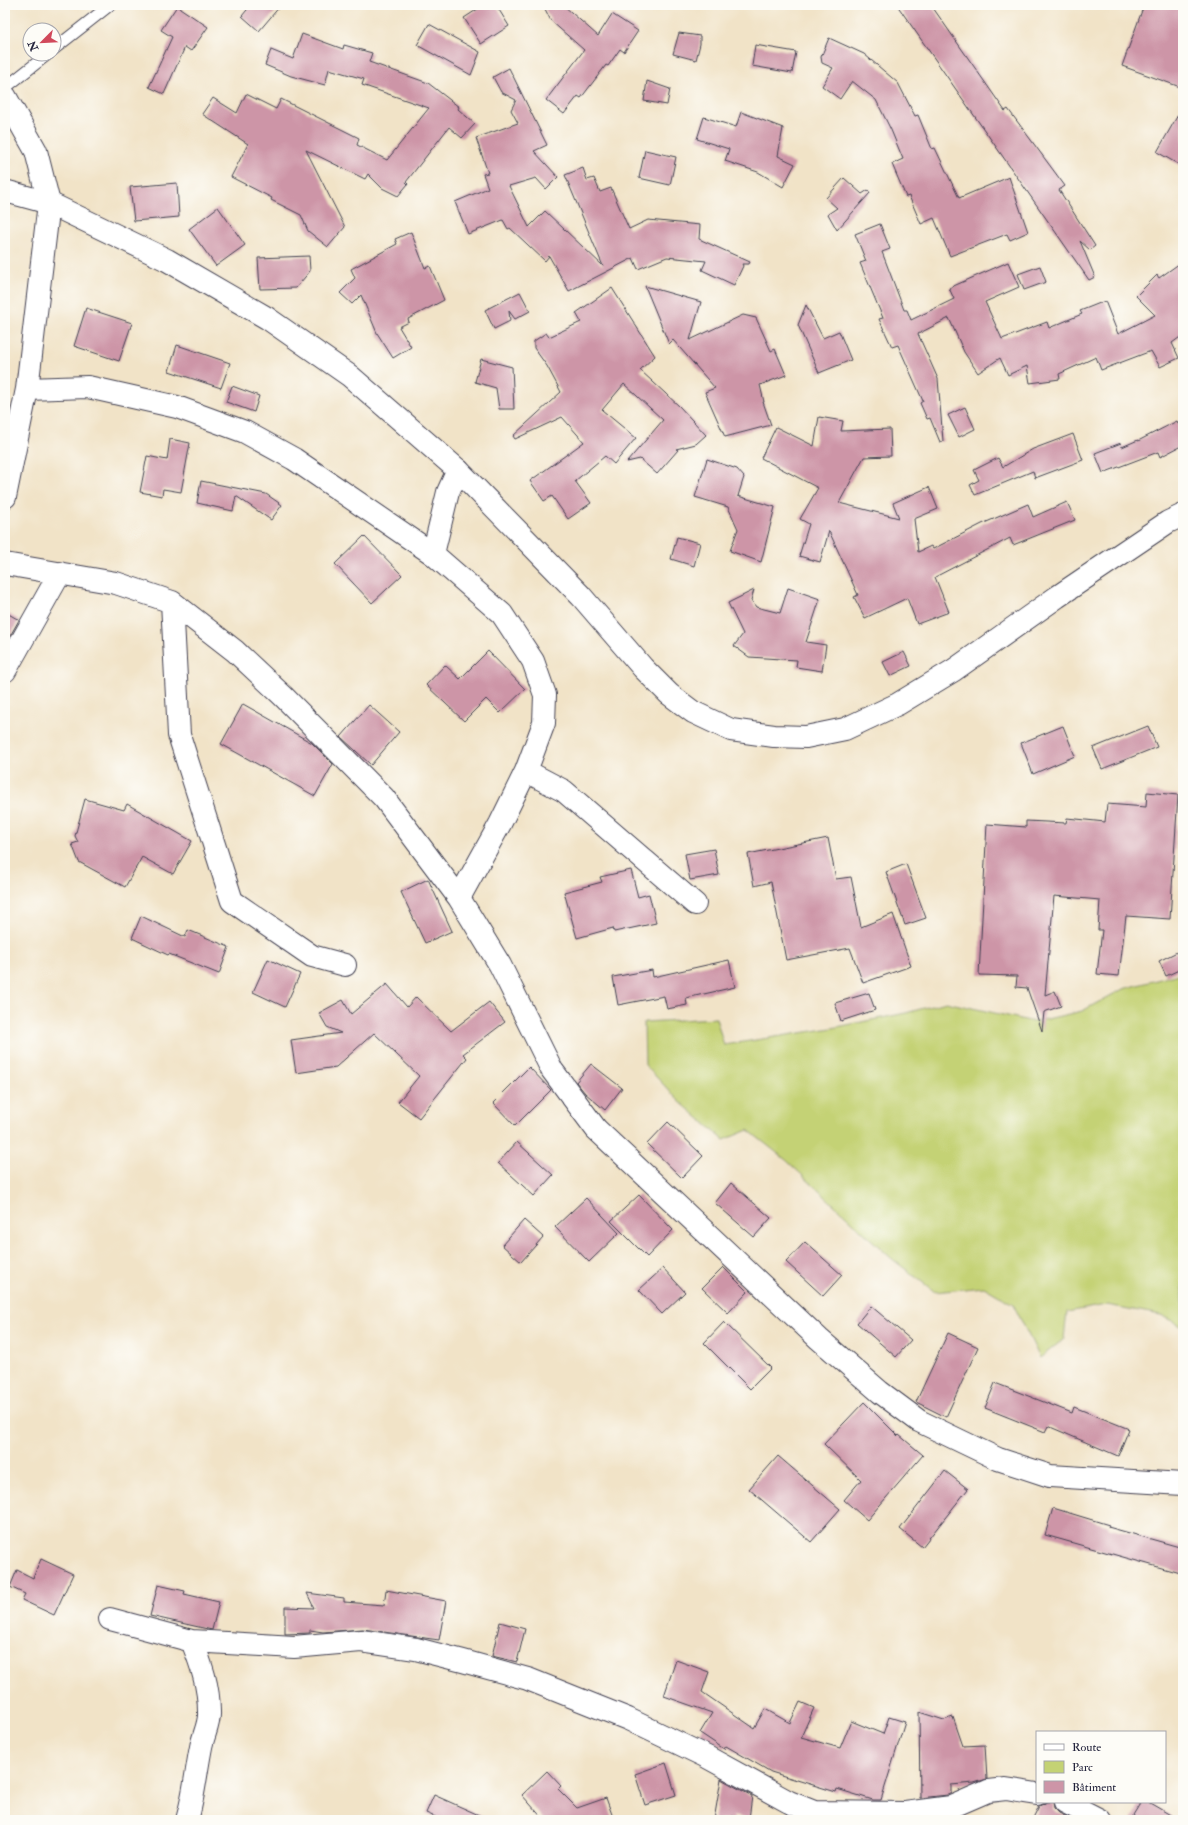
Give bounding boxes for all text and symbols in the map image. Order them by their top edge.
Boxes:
north arrow [22,22,62,62]
text: N [25,38,42,54]
legend [1036,1731,1166,1803]
text: Route [1072,1740,1101,1755]
text: Parc [1072,1760,1093,1775]
text: Bâtiment [1072,1780,1116,1795]

